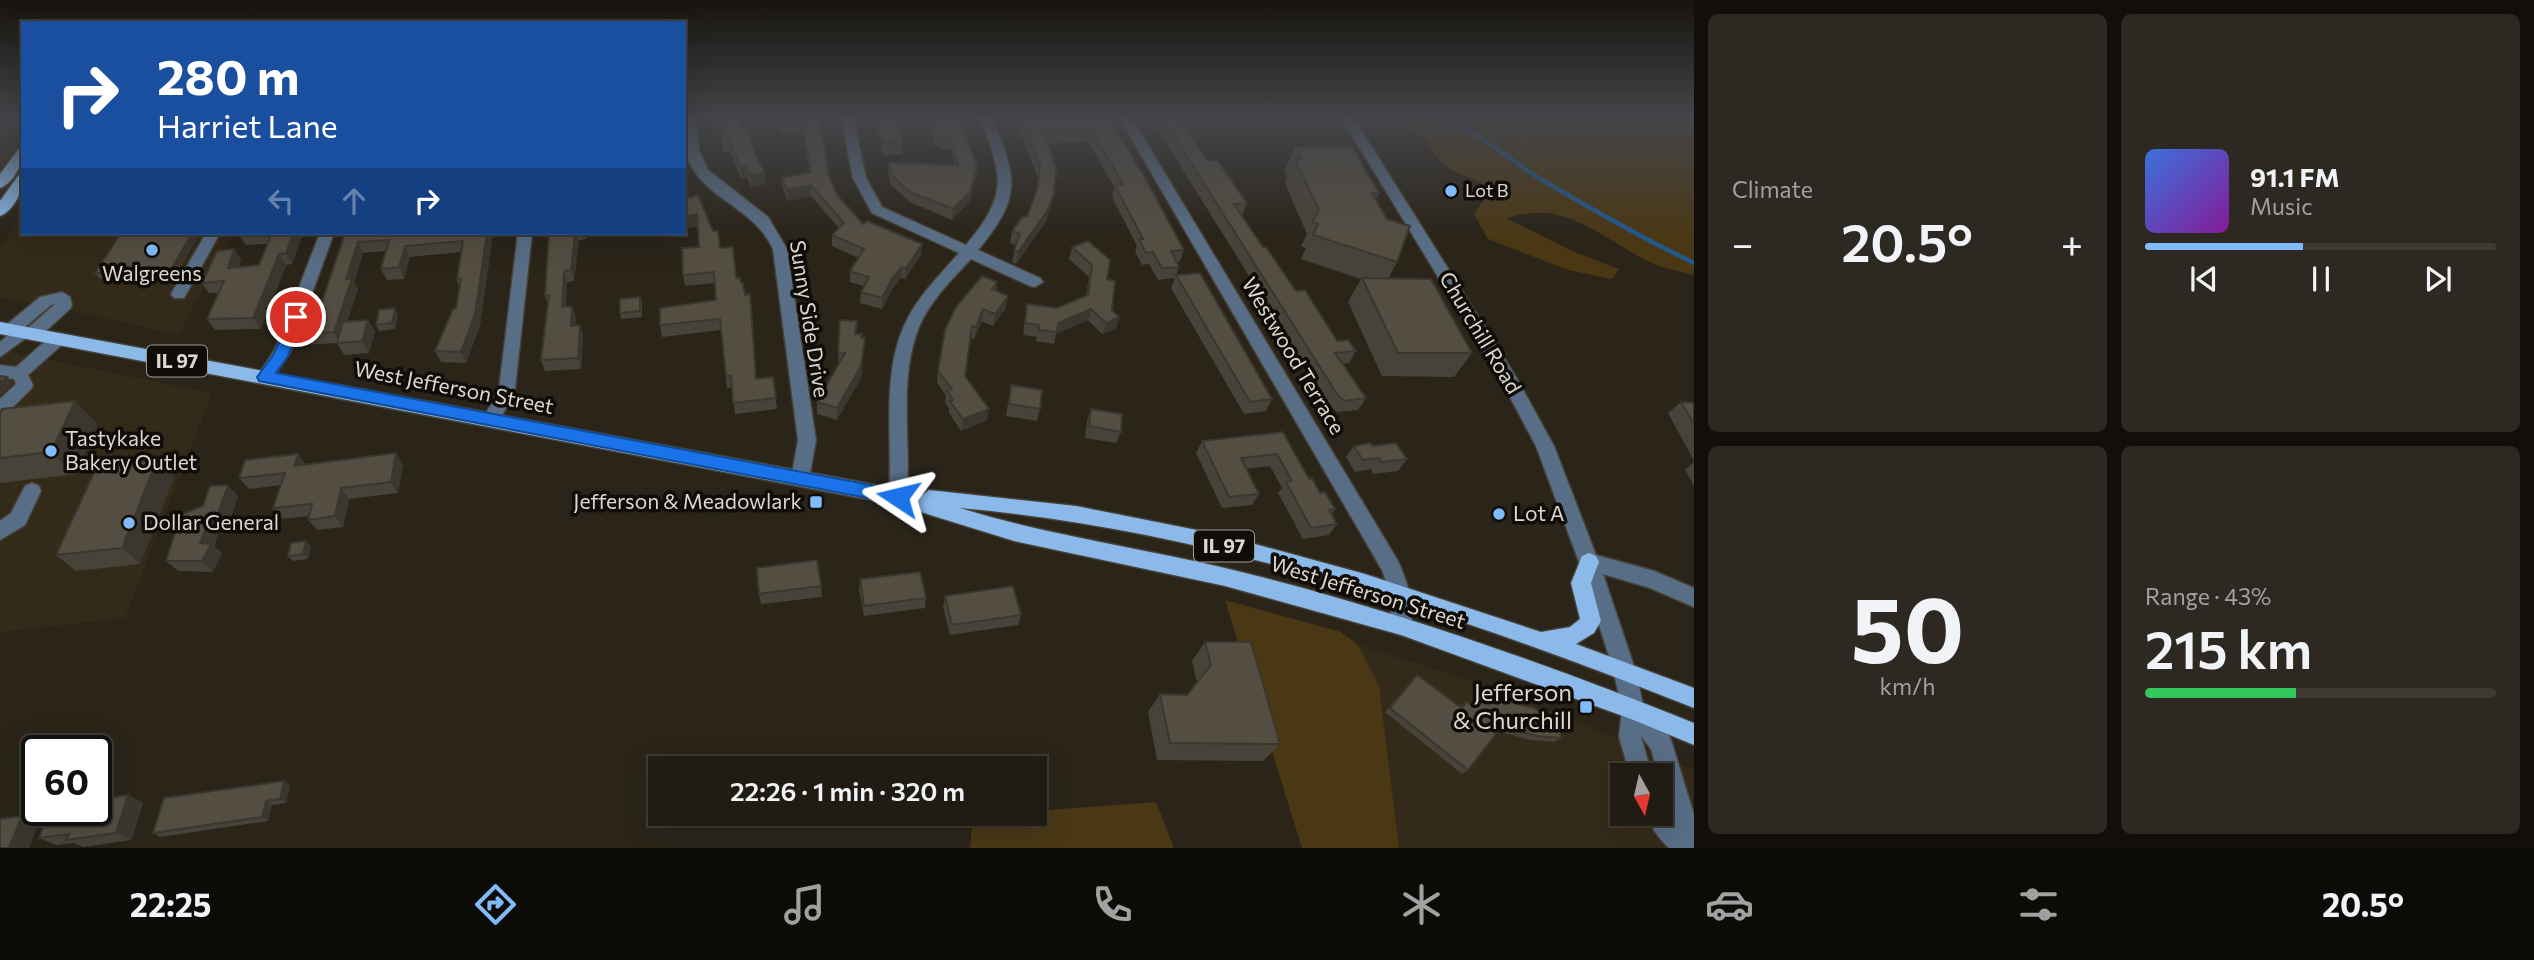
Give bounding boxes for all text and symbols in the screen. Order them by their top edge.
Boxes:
text: 280 m [157,45,300,105]
icon: right [42,49,133,140]
text: Harriet Lane [157,105,338,145]
text: 91.1 FM [2250,161,2340,192]
text: Climate [1732,175,1813,203]
place label: Lot B [1465,179,1508,201]
icon: left [262,182,300,220]
icon: ahead [335,182,373,220]
icon: right [408,182,446,220]
marker: Lot B [1443,183,1459,199]
text: Music [2250,192,2313,220]
text: 20.5° [1841,209,1973,273]
text: − [1732,219,1754,266]
text: + [2061,219,2083,266]
street label: Sunny Side Drive [786,239,835,399]
marker: Walgreens [144,242,160,258]
place label: Walgreens [102,260,202,285]
icon: previous [2185,260,2223,298]
icon: pause [2302,260,2340,298]
icon: next [2419,260,2457,298]
street label: Churchill Road [1435,267,1527,398]
street label: Westwood Terrace [1238,272,1351,438]
pin [266,287,326,347]
icon: arrive [277,298,315,336]
road number: IL 97 [147,346,207,376]
street label: West Jefferson Street [353,355,556,418]
place label: Tastykake Bakery Outlet [65,425,197,474]
marker: Tastykake Bakery Outlet [43,443,59,459]
position arrow [861,460,935,534]
place label: Jefferson & Meadowlark [573,488,802,513]
marker: Jefferson & Meadowlark [808,494,824,510]
place label: Lot A [1513,500,1565,525]
marker: Lot A [1491,506,1507,522]
place label: Dollar General [143,509,279,534]
marker: Dollar General [121,515,137,531]
road number: IL 97 [1194,530,1254,562]
street label: West Jefferson Street [1268,550,1469,633]
text: 50 [1851,570,1964,682]
text: Range · 43% [2145,582,2271,610]
text: 215 km [2145,616,2312,680]
text: km/h [1880,672,1935,700]
place label: Jefferson & Churchill [1453,677,1572,734]
marker: Jefferson & Churchill [1578,699,1594,715]
speed limit sign: 60 [21,735,112,826]
north arrow [1610,763,1673,826]
map controls [1610,763,1673,826]
text: 22:26 · 1 min · 320 m [730,775,965,806]
icon: directions [471,880,520,929]
icon: music [780,880,829,929]
icon: phone [1088,880,1137,929]
icon: climate [1397,880,1446,929]
icon: car [1705,880,1754,929]
icon: filters [2014,880,2063,929]
text: 22:25 [130,884,212,924]
text: 20.5° [2322,884,2404,924]

